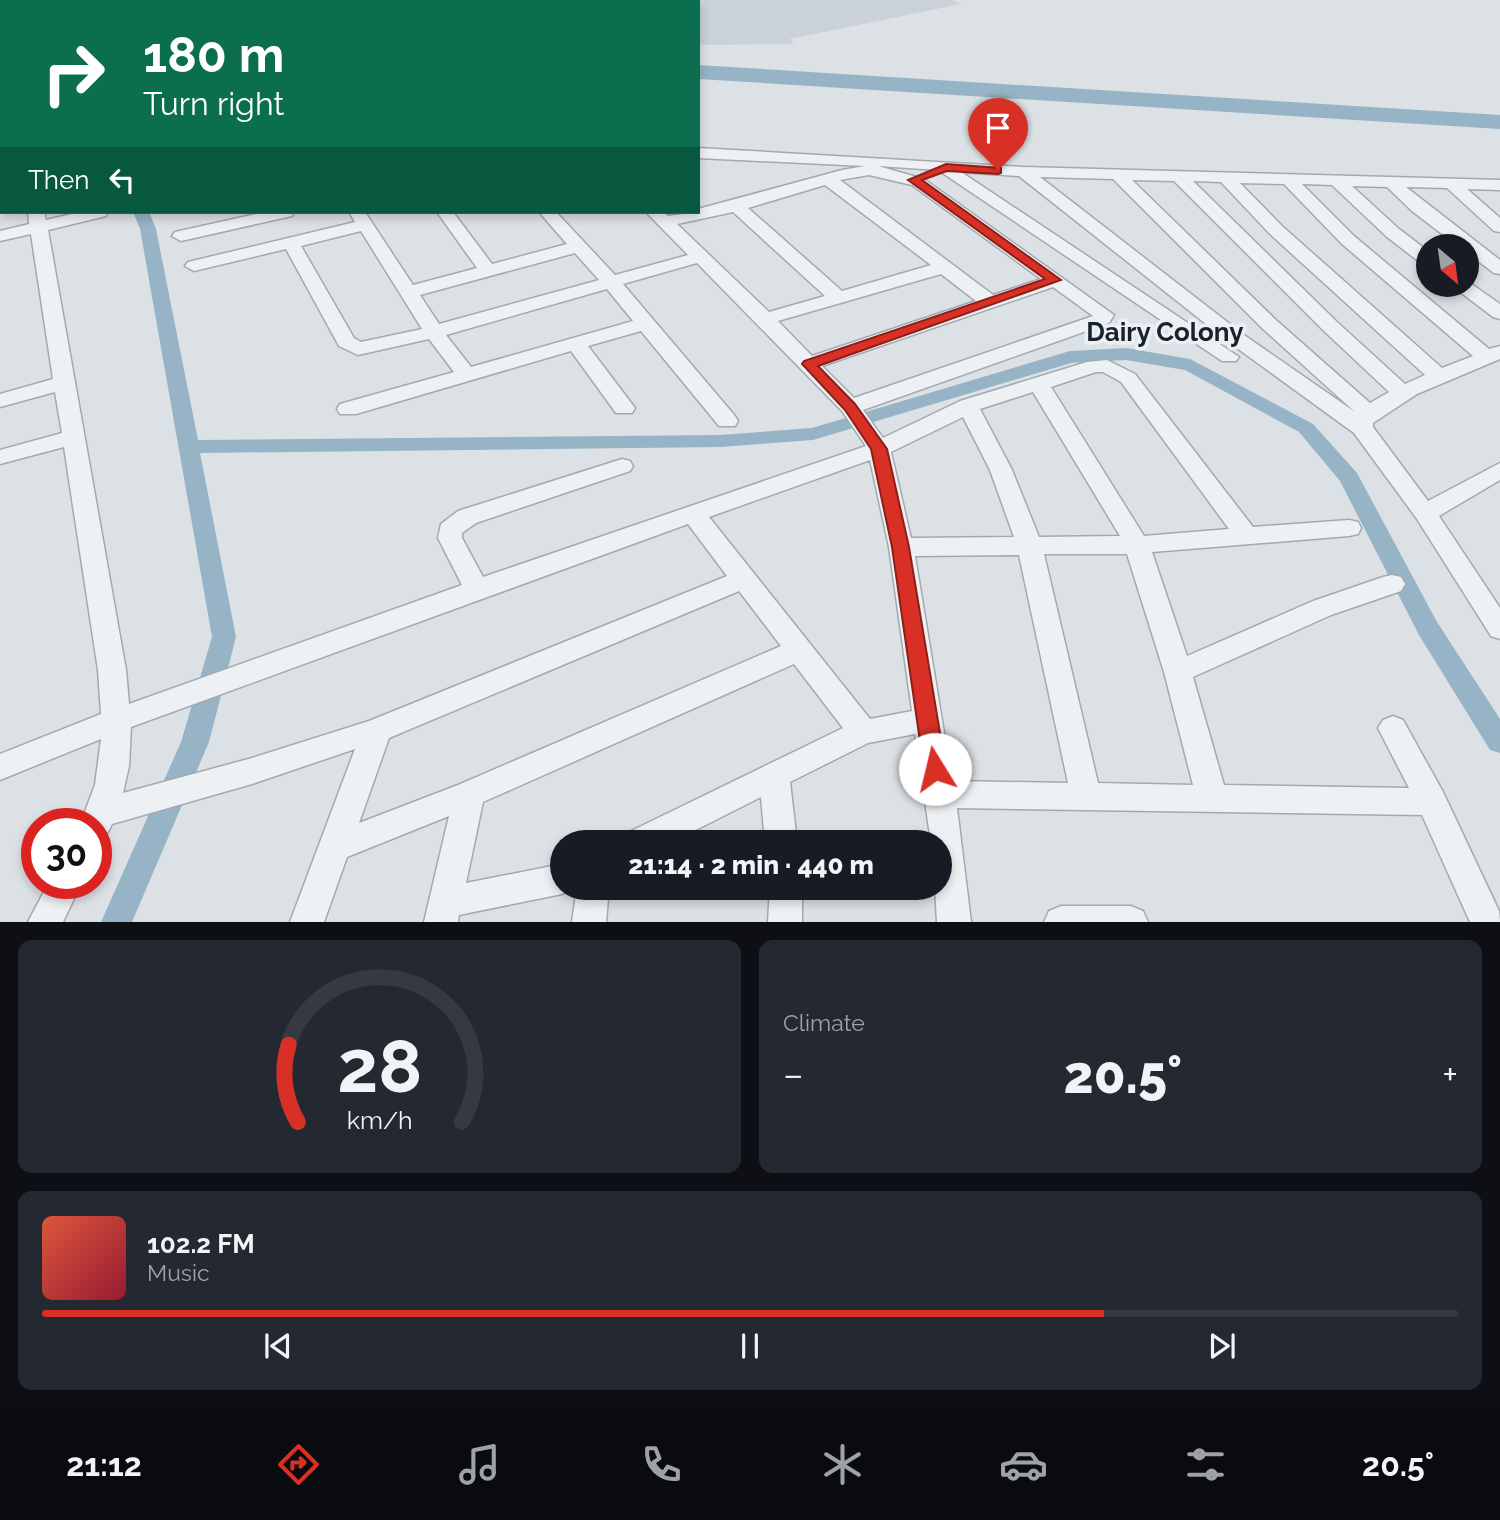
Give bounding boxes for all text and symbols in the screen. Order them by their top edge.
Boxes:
text: 180 m [143,26,284,83]
icon: right [28,28,119,119]
text: Turn right [143,85,284,122]
pin [968,98,1028,170]
icon: arrive [979,109,1017,147]
icon: left [103,161,141,199]
text: Then [28,165,89,195]
north arrow [1416,234,1479,298]
map controls [1416,234,1479,297]
district label: Dairy Colony [1086,317,1244,347]
position arrow [898,732,972,806]
speed limit sign: 30 [21,808,112,899]
text: 21:14 · 2 min · 440 m [628,850,874,880]
text: Climate [783,1009,865,1036]
text: 28 [337,1025,422,1110]
text: 20.5° [1063,1044,1182,1105]
text: − [783,1052,803,1097]
text: + [1442,1052,1458,1097]
text: km/h [347,1105,412,1135]
text: 102.2 FM [147,1229,255,1259]
text: Music [147,1259,210,1286]
icon: previous [259,1327,297,1365]
icon: pause [731,1327,769,1365]
icon: next [1203,1327,1241,1365]
icon: directions [274,1440,323,1489]
icon: music [455,1440,504,1489]
icon: phone [637,1440,686,1489]
icon: climate [818,1440,867,1489]
icon: car [999,1440,1048,1489]
icon: filters [1181,1440,1230,1489]
text: 21:12 [66,1446,142,1483]
text: 20.5° [1362,1446,1434,1483]

